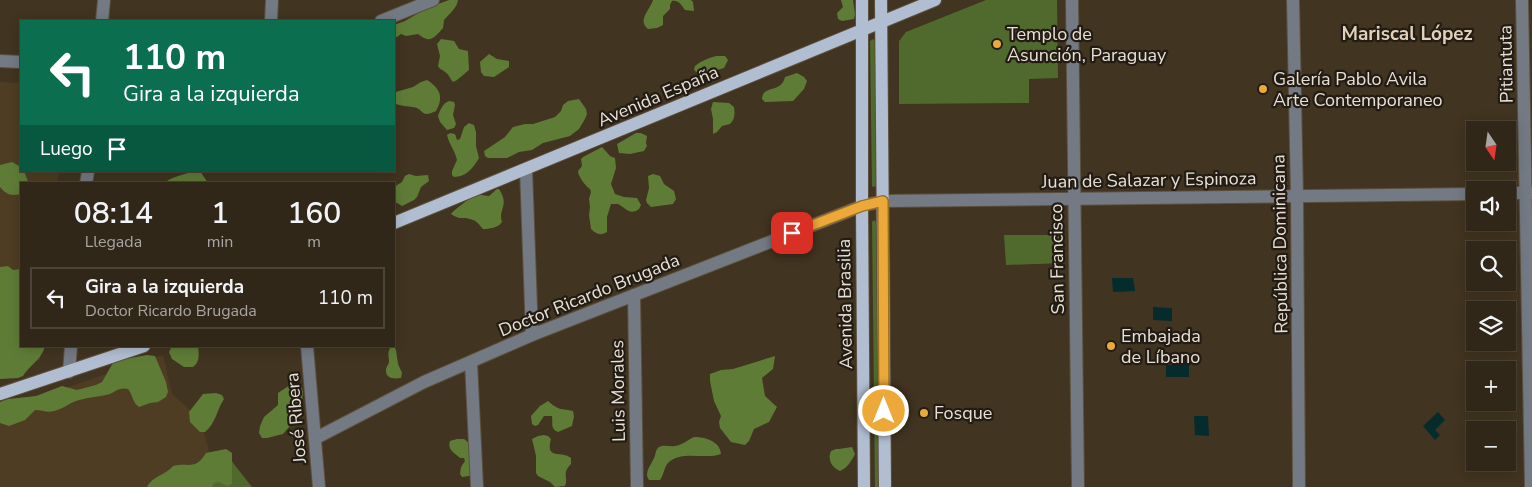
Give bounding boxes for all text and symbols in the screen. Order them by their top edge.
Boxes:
district label: Mariscal López [1341,21,1473,47]
place label: Templo de Asunción, Paraguay [1007,22,1167,67]
street label: Pitiantuta [1493,25,1519,103]
text: 110 m [123,34,226,81]
marker: Templo de Asunción, Paraguay [991,38,1003,50]
icon: left [40,40,105,105]
street label: Avenida España [594,60,722,132]
place label: Galería Pablo Avila Arte Contemporaneo [1273,67,1443,112]
text: Gira a la izquierda [123,79,300,109]
marker: Galería Pablo Avila Arte Contemporaneo [1257,83,1269,95]
north arrow [1466,121,1516,171]
map controls [1466,121,1516,471]
icon: arrive [103,135,131,163]
text: Luego [40,136,93,162]
street label: República Dominicana [1266,154,1294,334]
street label: Juan de Salazar y Espinoza [1040,166,1257,194]
button: sound [1466,181,1516,231]
text: 08:14 [74,193,153,234]
text: 1 [211,193,229,234]
text: 160 [287,193,341,234]
street label: San Francisco [1044,204,1070,314]
pin [771,212,813,254]
icon: arrive [778,219,806,247]
text: Llegada [85,231,142,253]
text: min [207,231,233,253]
text: m [307,231,321,253]
street label: Avenida Brasilia [832,239,858,369]
button: search [1466,241,1516,291]
street label: Doctor Ricardo Brugada [495,248,683,342]
text: Gira a la izquierda [85,274,244,300]
icon: left [42,284,70,312]
text: 110 m [318,285,373,311]
text: Doctor Ricardo Brugada [85,300,257,322]
button: layers [1466,301,1516,351]
place label: Embajada de Líbano [1121,324,1201,369]
street label: Luis Morales [605,340,631,442]
marker: Embajada de Líbano [1105,340,1117,352]
button: + [1466,361,1516,411]
street label: José Ribera [280,372,312,465]
position arrow [857,384,909,436]
place label: Fosque [934,401,992,425]
marker: Fosque [918,407,930,419]
button: − [1466,421,1516,471]

